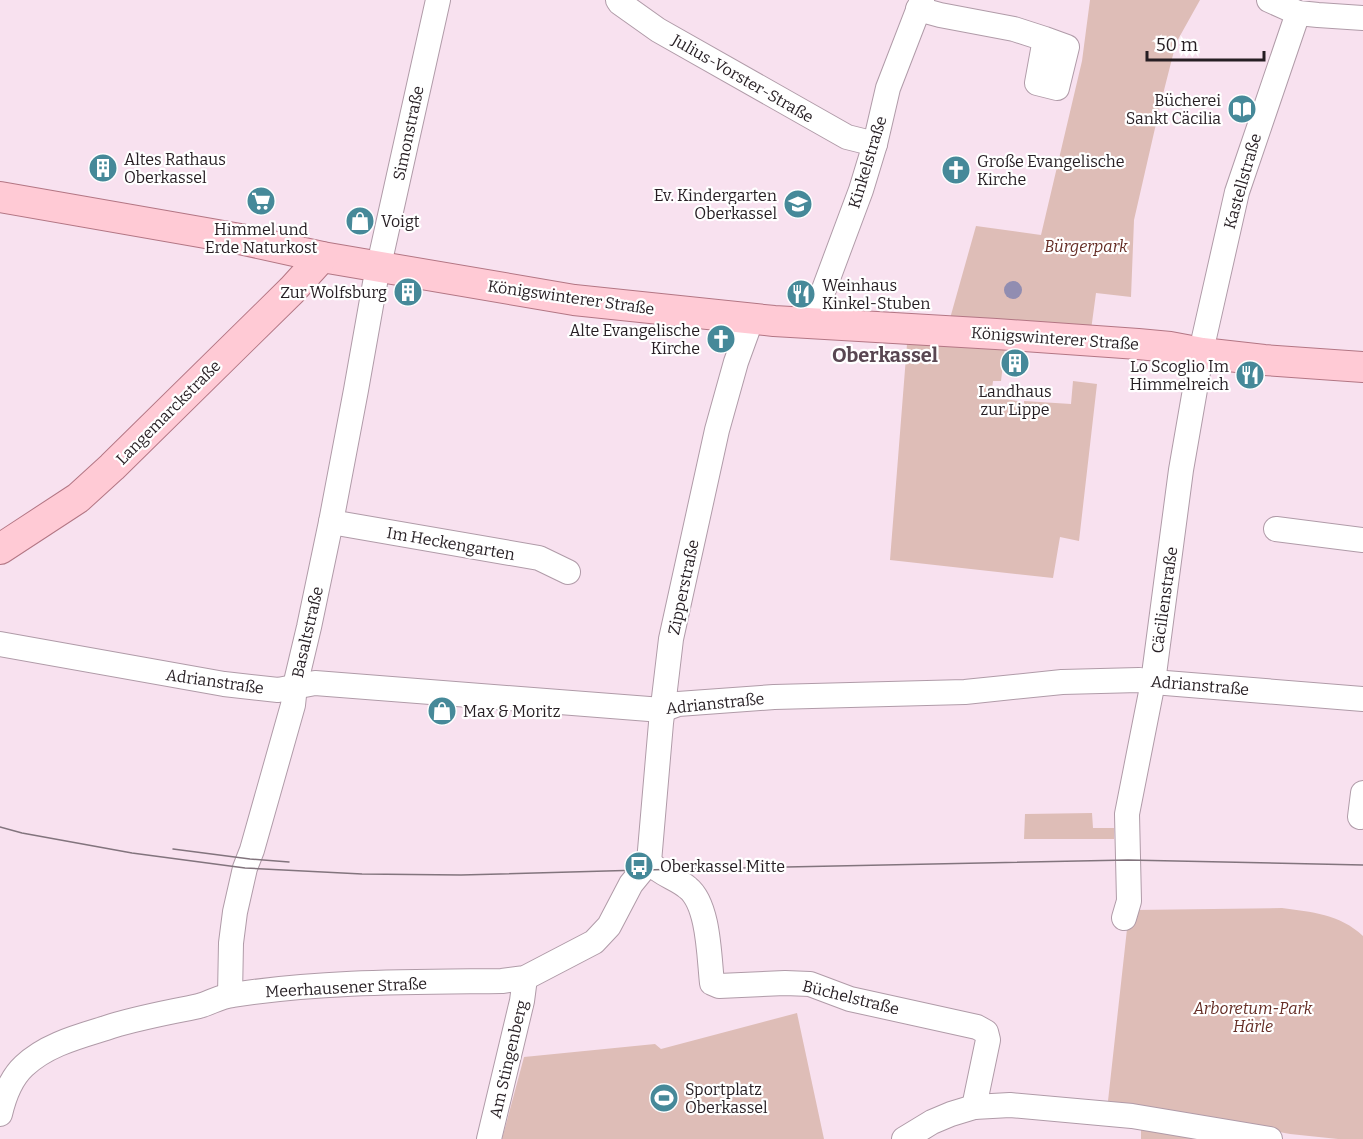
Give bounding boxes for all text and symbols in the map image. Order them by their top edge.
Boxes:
scale bar [1147,24,1264,62]
street label: Julius-Vorster-Straße [668,30,817,127]
text: 50 m [1156,34,1198,56]
street label: Simonstraße [389,84,428,182]
place label: Bücherei Sankt Cäcilia [1126,91,1221,128]
library icon: Bücherei Sankt Cäcilia [1226,93,1258,125]
street label: Kinkelstraße [844,114,891,211]
street label: Kastellstraße [1220,131,1265,231]
place label: Altes Rathaus Oberkassel [124,150,226,187]
building icon: Altes Rathaus Oberkassel [87,152,119,184]
place label: Große Evangelische Kirche [977,152,1124,189]
church icon: Große Evangelische Kirche [940,154,972,186]
supermarket icon: Himmel und Erde Naturkost [245,185,277,217]
place label: Ev. Kindergarten Oberkassel [654,186,777,223]
school or university icon: Ev. Kindergarten Oberkassel [782,188,814,220]
shop icon: Voigt [344,205,376,237]
place label: Voigt [381,212,420,231]
place label: Himmel und Erde Naturkost [205,220,318,257]
park label: Bürgerpark [1044,237,1128,256]
building icon: Zur Wolfsburg [392,276,424,308]
street label: Königswinterer Straße [486,276,655,319]
place label: Weinhaus Kinkel-Stuben [822,276,930,313]
restaurant icon: Weinhaus Kinkel-Stuben [785,278,817,310]
place label: Zur Wolfsburg [280,283,387,302]
place label: Alte Evangelische Kirche [569,321,700,358]
church icon: Alte Evangelische Kirche [705,323,737,355]
street label: Königswinterer Straße [970,323,1139,354]
district label: Oberkassel [832,343,938,367]
building icon: Landhaus zur Lippe [999,347,1031,379]
street label: Langemarckstraße [112,356,225,469]
place label: Lo Scoglio Im Himmelreich [1130,357,1229,394]
restaurant icon: Lo Scoglio Im Himmelreich [1234,359,1266,391]
place label: Landhaus zur Lippe [978,382,1052,419]
street label: Im Heckengarten [385,523,516,564]
street label: Zipperstraße [664,538,703,636]
street label: Cäcilienstraße [1148,545,1181,655]
street label: Basaltstraße [288,585,327,680]
street label: Adrianstraße [165,665,265,698]
street label: Adrianstraße [1150,672,1250,699]
street label: Adrianstraße [665,689,765,718]
shop icon: Max & Moritz [426,695,458,727]
place label: Max & Moritz [463,702,561,721]
bus stop icon: Oberkassel Mitte [623,850,655,882]
place label: Oberkassel Mitte [660,857,785,876]
street label: Meerhausener Straße [265,974,427,1001]
street label: Büchelstraße [801,976,901,1019]
street label: Am Stingenberg [486,998,531,1120]
park label: Arboretum-Park Härle [1192,999,1313,1036]
place label: Sportplatz Oberkassel [685,1080,768,1117]
sports icon: Sportplatz Oberkassel [648,1082,680,1114]

